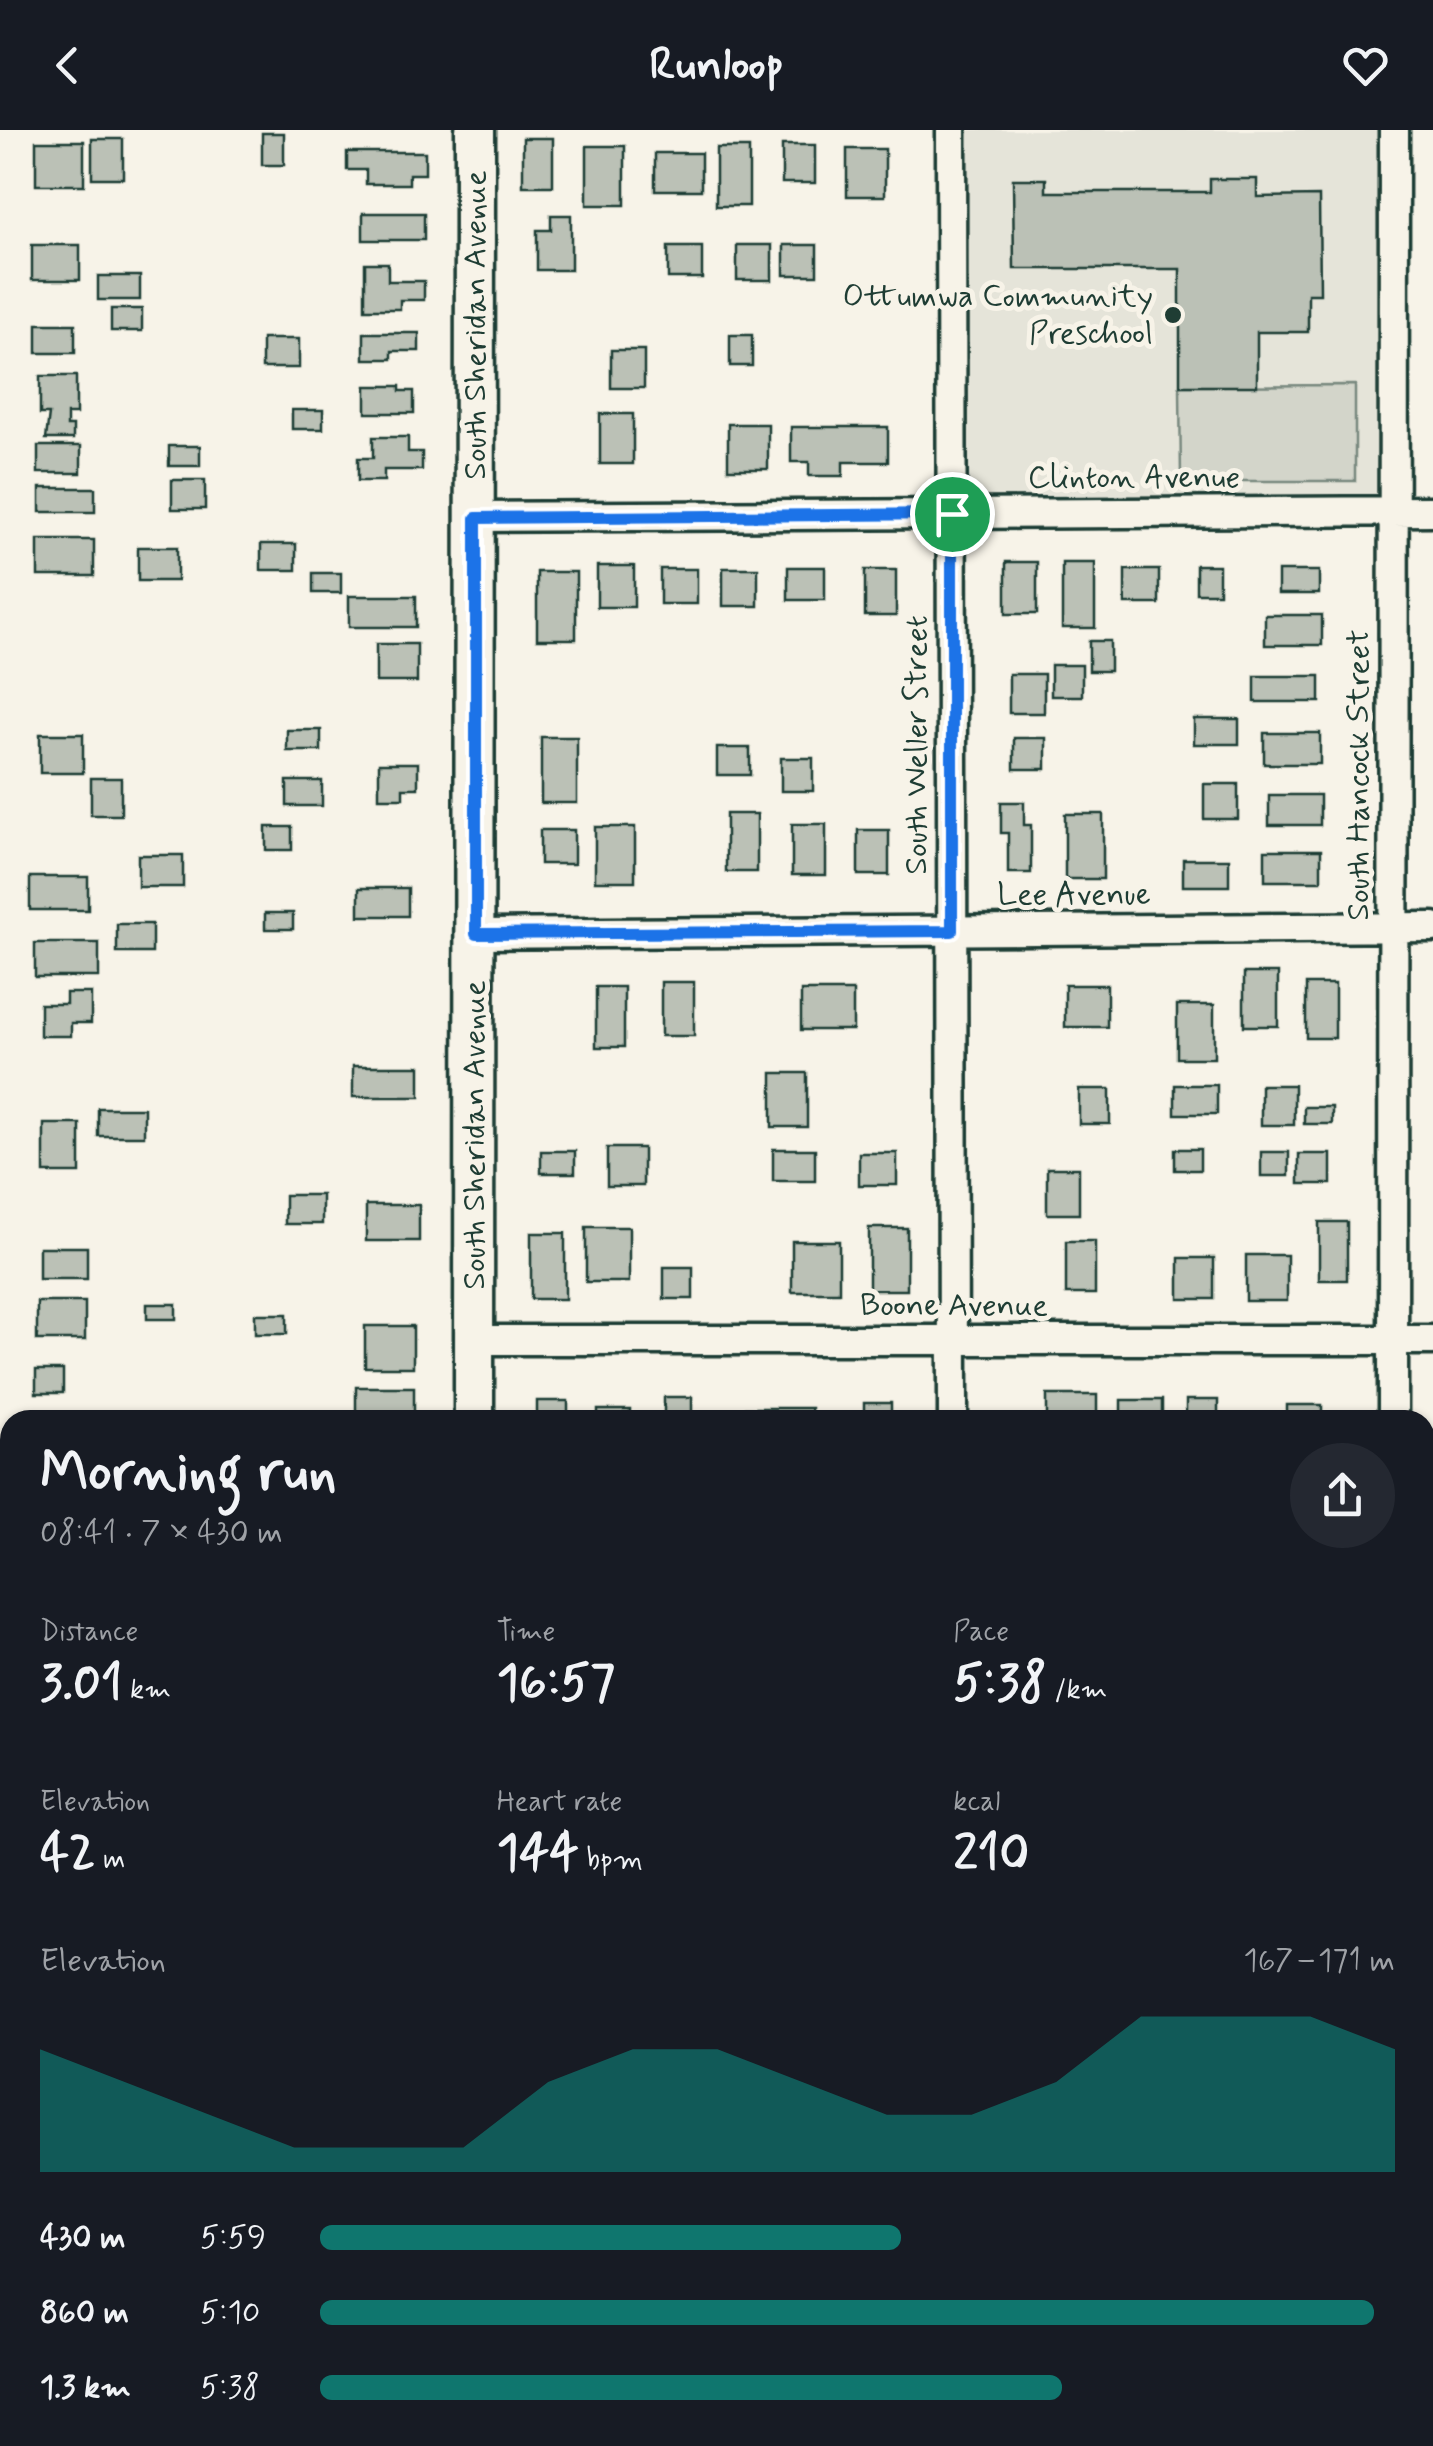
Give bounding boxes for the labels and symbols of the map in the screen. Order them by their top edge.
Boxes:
street label: South Sheridan Avenue [455,170,497,480]
place label: Ottumwa Community Preschool [842,276,1153,355]
marker: Ottumwa Community Preschool [1162,304,1184,326]
street label: Clinton Avenue [1028,457,1240,499]
pin [910,472,995,557]
street label: South Weller Street [896,615,938,875]
street label: South Hancock Street [1338,629,1380,921]
street label: Lee Avenue [997,874,1151,916]
street label: South Sheridan Avenue [454,980,496,1290]
street label: Boone Avenue [860,1285,1048,1327]

